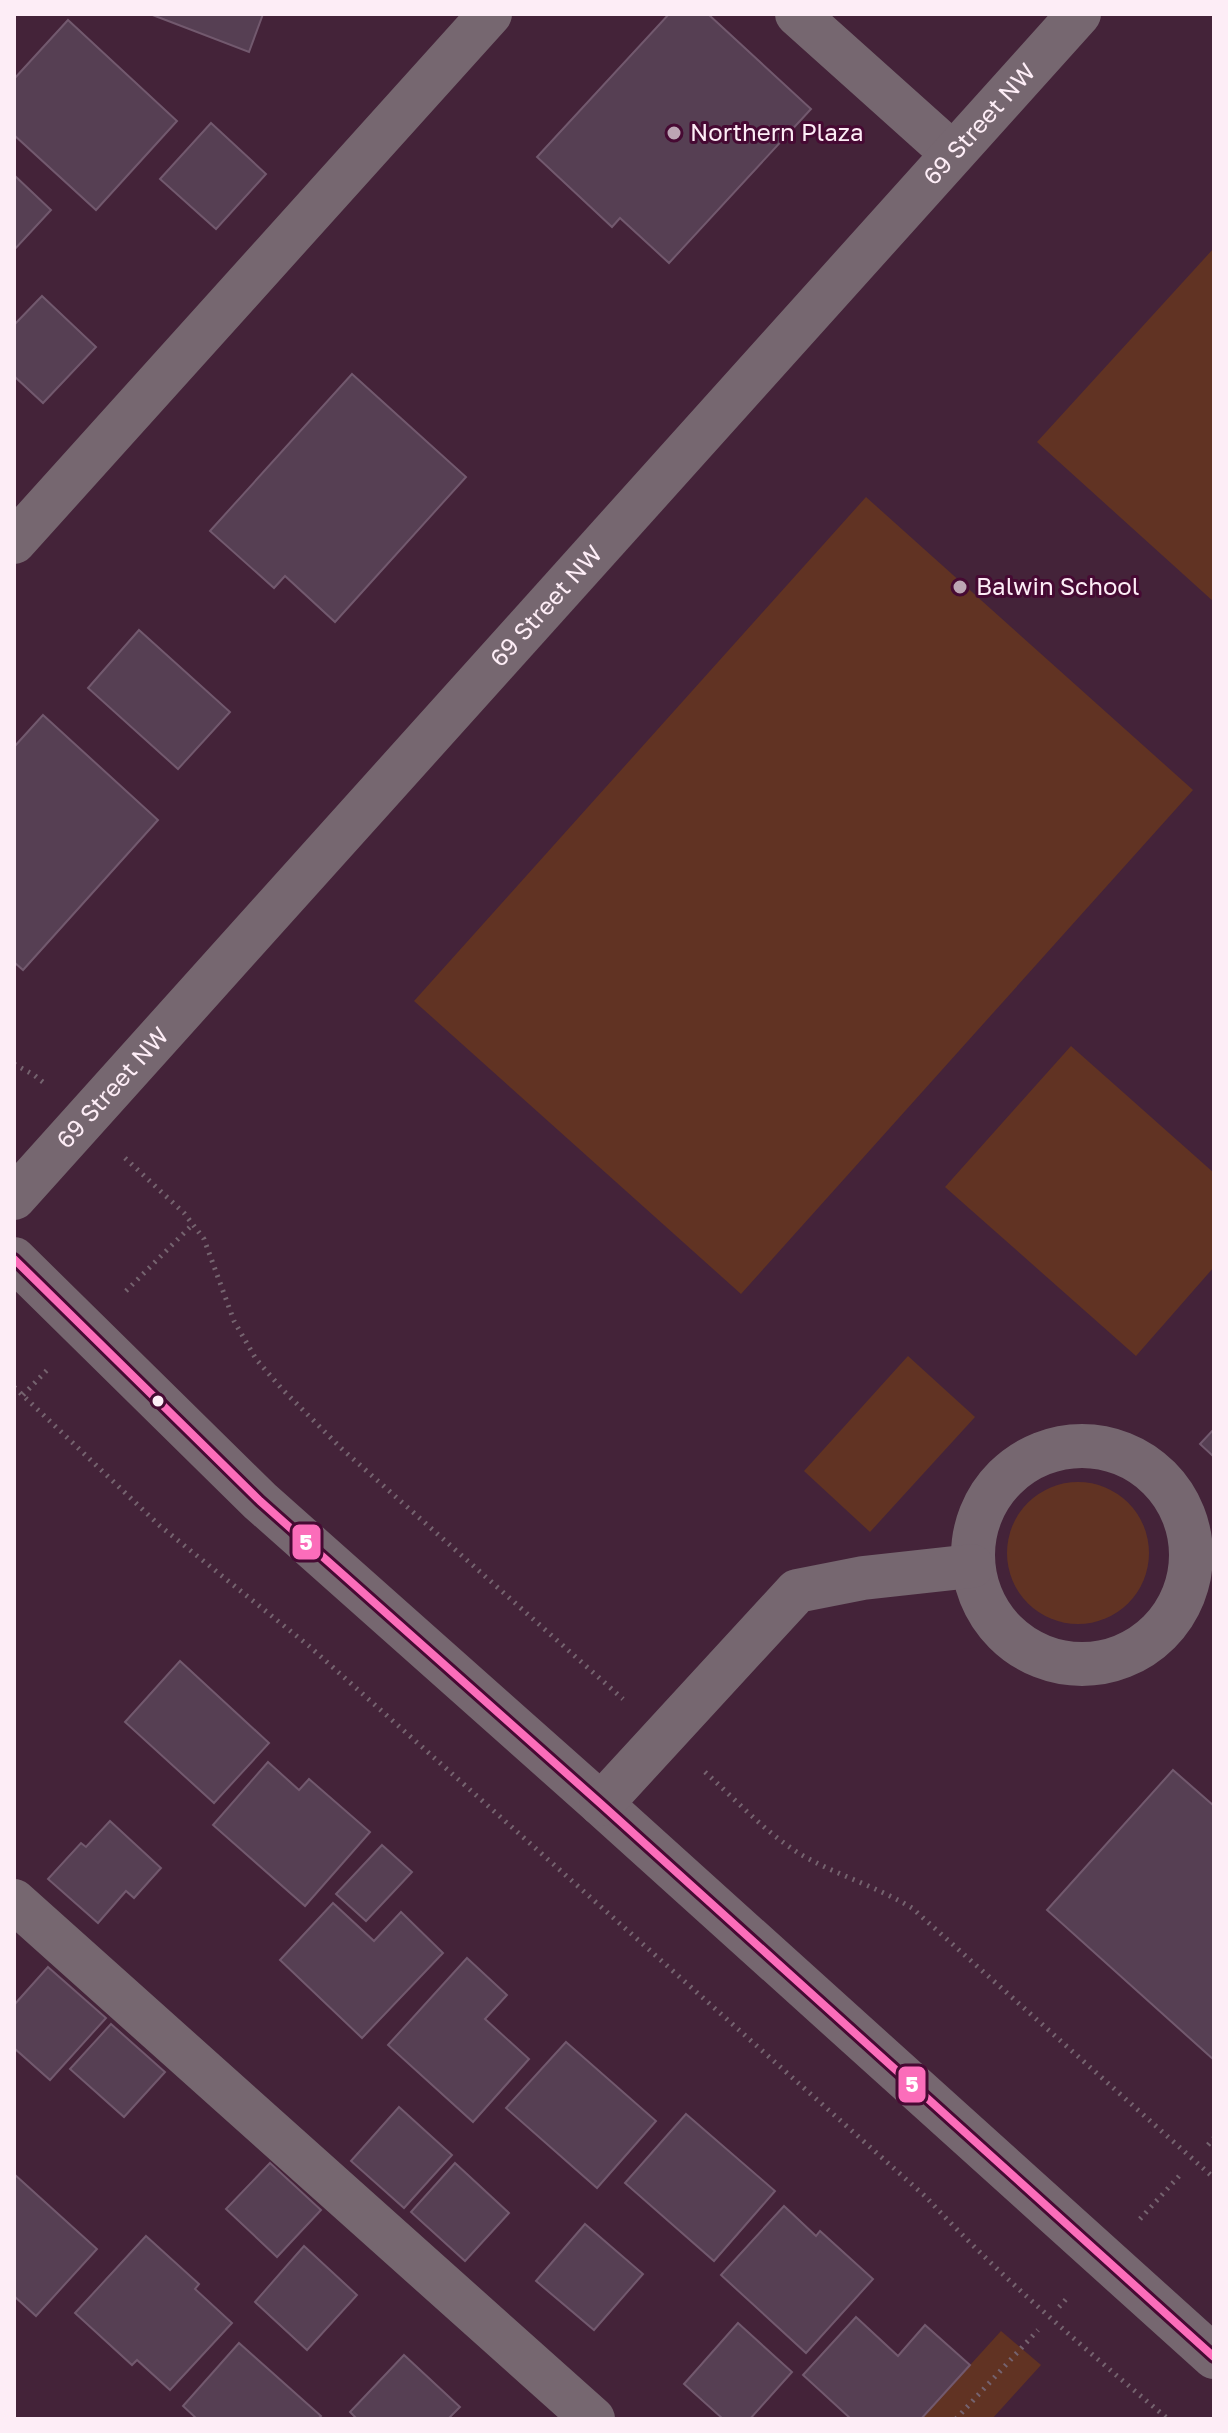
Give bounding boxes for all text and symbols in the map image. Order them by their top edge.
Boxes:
street label: 69 Street NW [916,57,1041,190]
place label: Northern Plaza [690,117,864,146]
marker: Northern Plaza [665,124,683,142]
street label: 69 Street NW [483,538,607,672]
place label: Balwin School [976,571,1139,600]
marker: Balwin School [951,578,969,596]
street label: 69 Street NW [50,1020,174,1154]
unlabelled marker [150,1393,166,1409]
line badge: 5 [291,1523,322,1561]
text: 5 [299,1528,313,1555]
line badge: 5 [897,2065,927,2104]
text: 5 [905,2070,919,2097]

